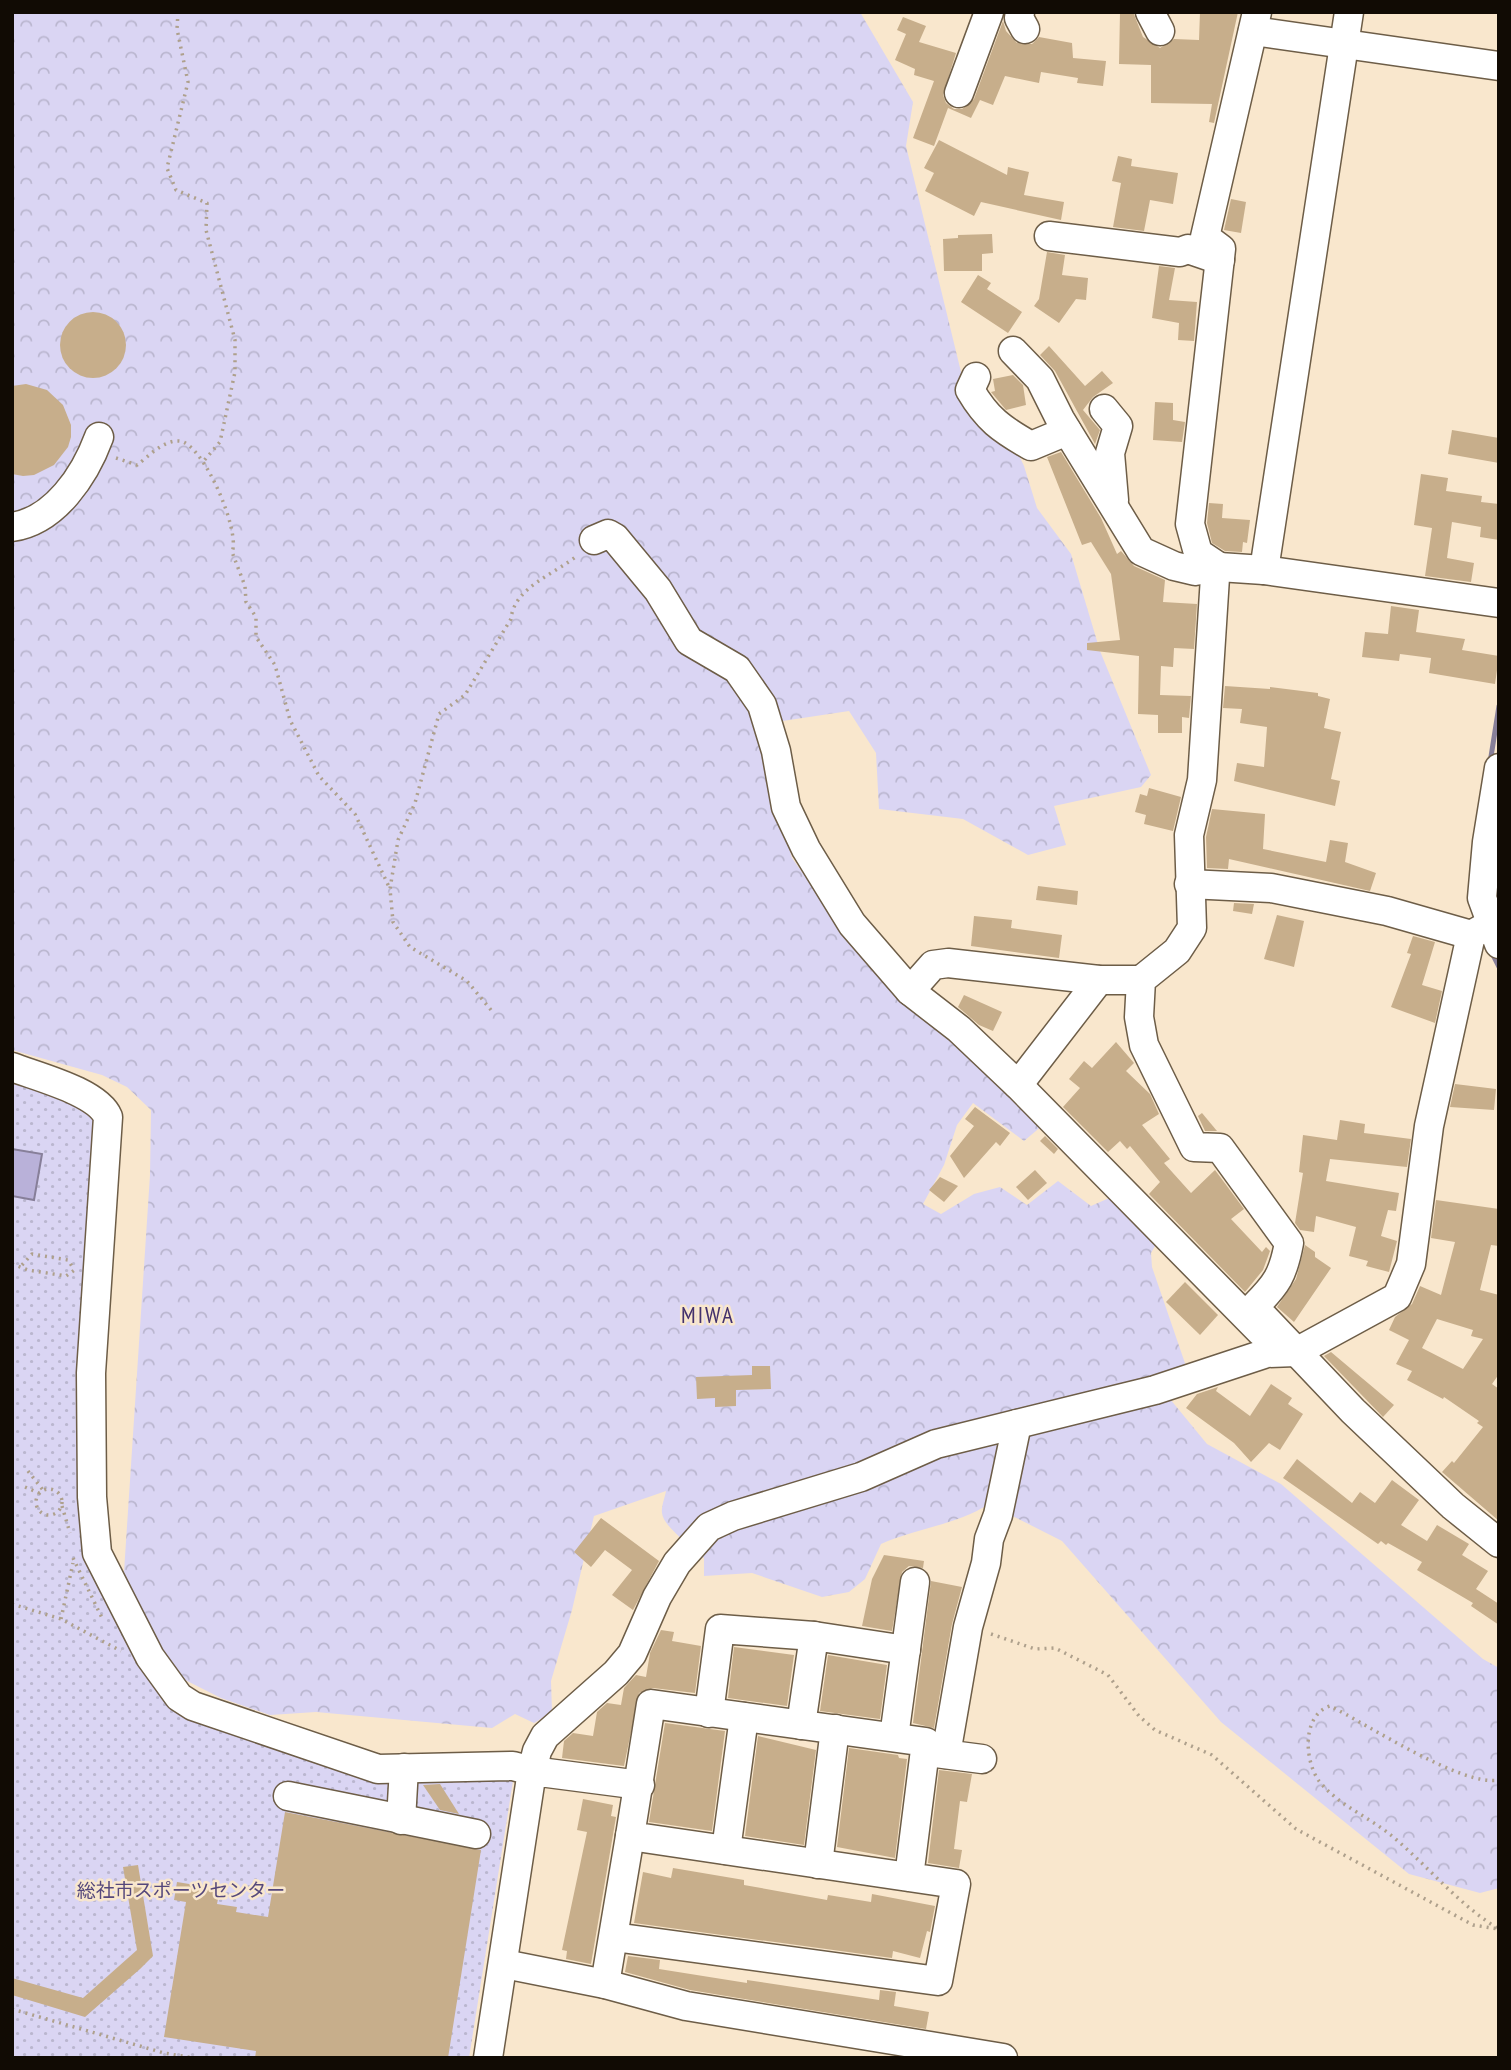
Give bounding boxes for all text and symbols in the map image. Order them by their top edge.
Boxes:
district label: MIWA [681,1300,735,1329]
park label: 総社市スポーツセンター [77,1878,285,1902]

